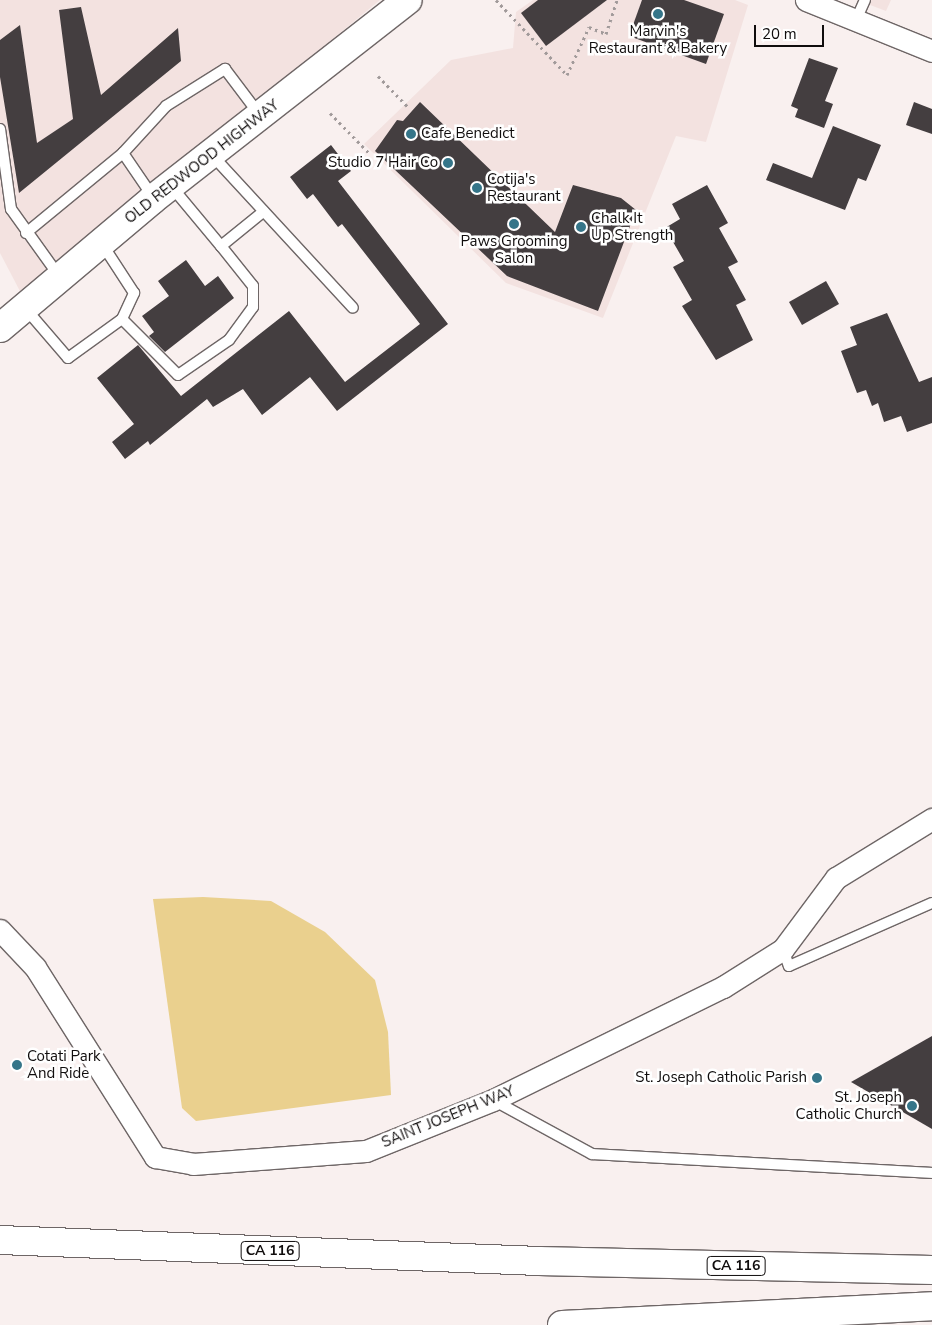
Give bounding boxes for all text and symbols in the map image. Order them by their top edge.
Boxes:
marker: Marvin's Restaurant & Bakery [652,8,664,20]
scale bar [757,15,827,47]
place label: Marvin's Restaurant & Bakery [589,22,727,57]
text: 20 m [762,24,797,44]
street label: OLD REDWOOD HIGHWAY [121,96,283,228]
place label: Cafe Benedict [421,125,514,143]
marker: Cafe Benedict [405,128,417,140]
place label: Studio 7 Hair Co [328,154,438,172]
marker: Studio 7 Hair Co [442,157,454,169]
place label: Cotija's Restaurant [487,170,561,205]
marker: Cotija's Restaurant [471,182,483,194]
place label: Chalk It Up Strength [591,209,673,244]
marker: Paws Grooming Salon [508,218,520,230]
marker: Chalk It Up Strength [575,221,587,233]
place label: Paws Grooming Salon [460,232,568,267]
place label: Cotati Park And Ride [27,1047,101,1082]
marker: Cotati Park And Ride [11,1059,23,1071]
place label: St. Joseph Catholic Parish [635,1069,807,1087]
marker: St. Joseph Catholic Parish [811,1072,823,1084]
street label: SAINT JOSEPH WAY [379,1082,517,1152]
place label: St. Joseph Catholic Church [796,1088,902,1123]
marker: St. Joseph Catholic Church [906,1100,918,1112]
road number: CA 116 [240,1240,300,1262]
road number: CA 116 [706,1254,766,1278]

